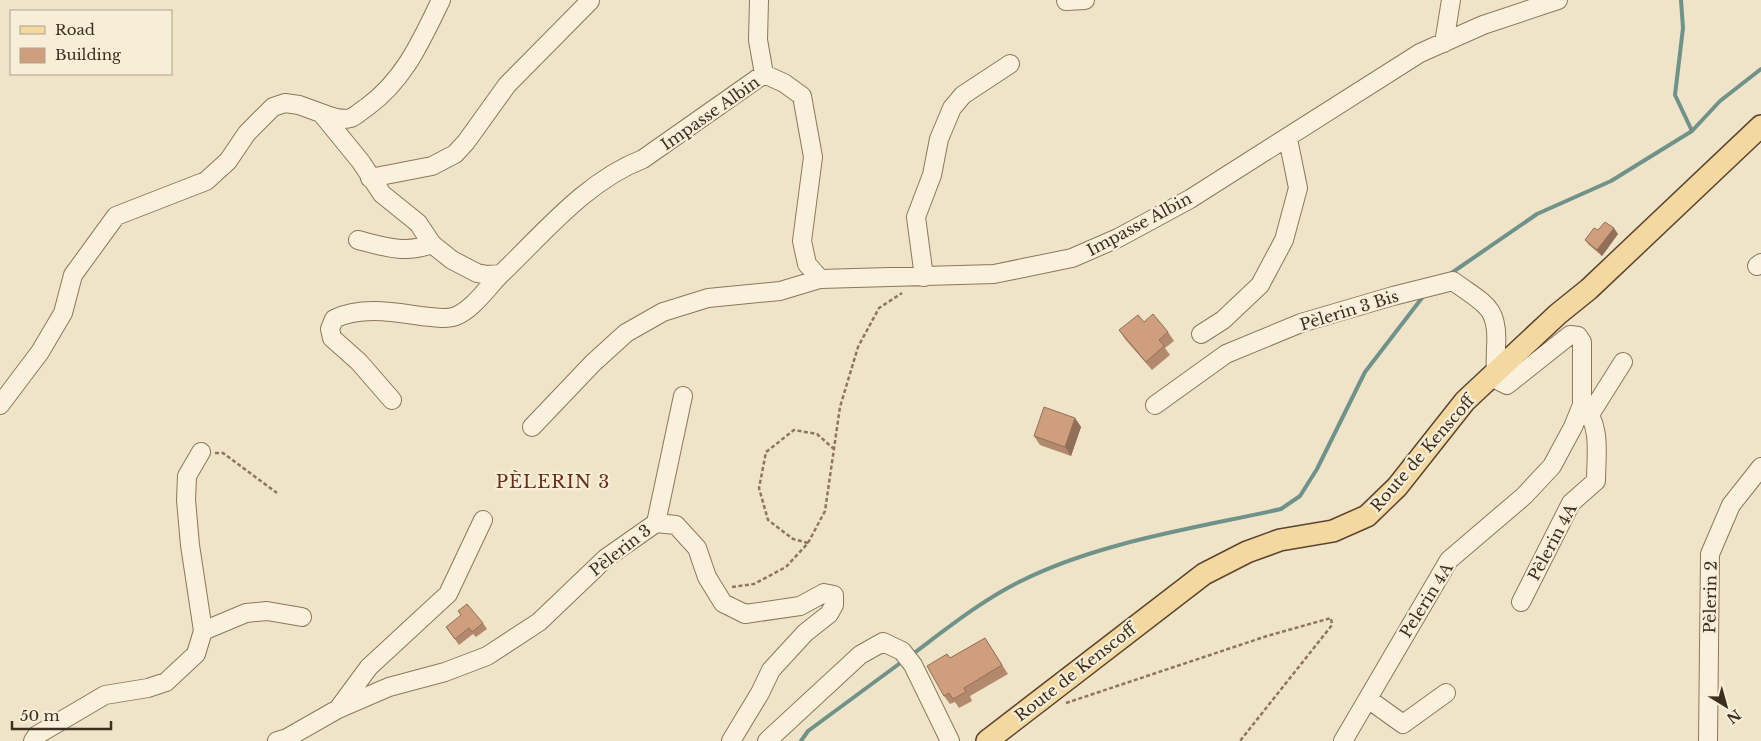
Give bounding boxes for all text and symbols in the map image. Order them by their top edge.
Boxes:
legend [10,10,172,75]
text: Road [55,20,95,39]
text: Building [55,45,122,64]
street label: Impasse Albin [657,72,763,154]
street label: Impasse Albin [1083,188,1195,260]
street label: Pèlerin 3 Bis [1297,285,1401,335]
street label: Route de Kenscoff [1366,389,1480,516]
district label: PÈLERIN 3 [496,470,610,493]
street label: Pèlerin 4A [1523,499,1581,584]
street label: Pèlerin 3 [585,520,655,580]
street label: Pelerin 4A [1395,558,1457,641]
street label: Pèlerin 2 [1699,561,1721,633]
street label: Route de Kenscoff [1010,617,1141,726]
north arrow [1701,681,1751,731]
scale bar [12,698,111,730]
text: N [1723,705,1744,728]
text: 50 m [20,706,60,725]

